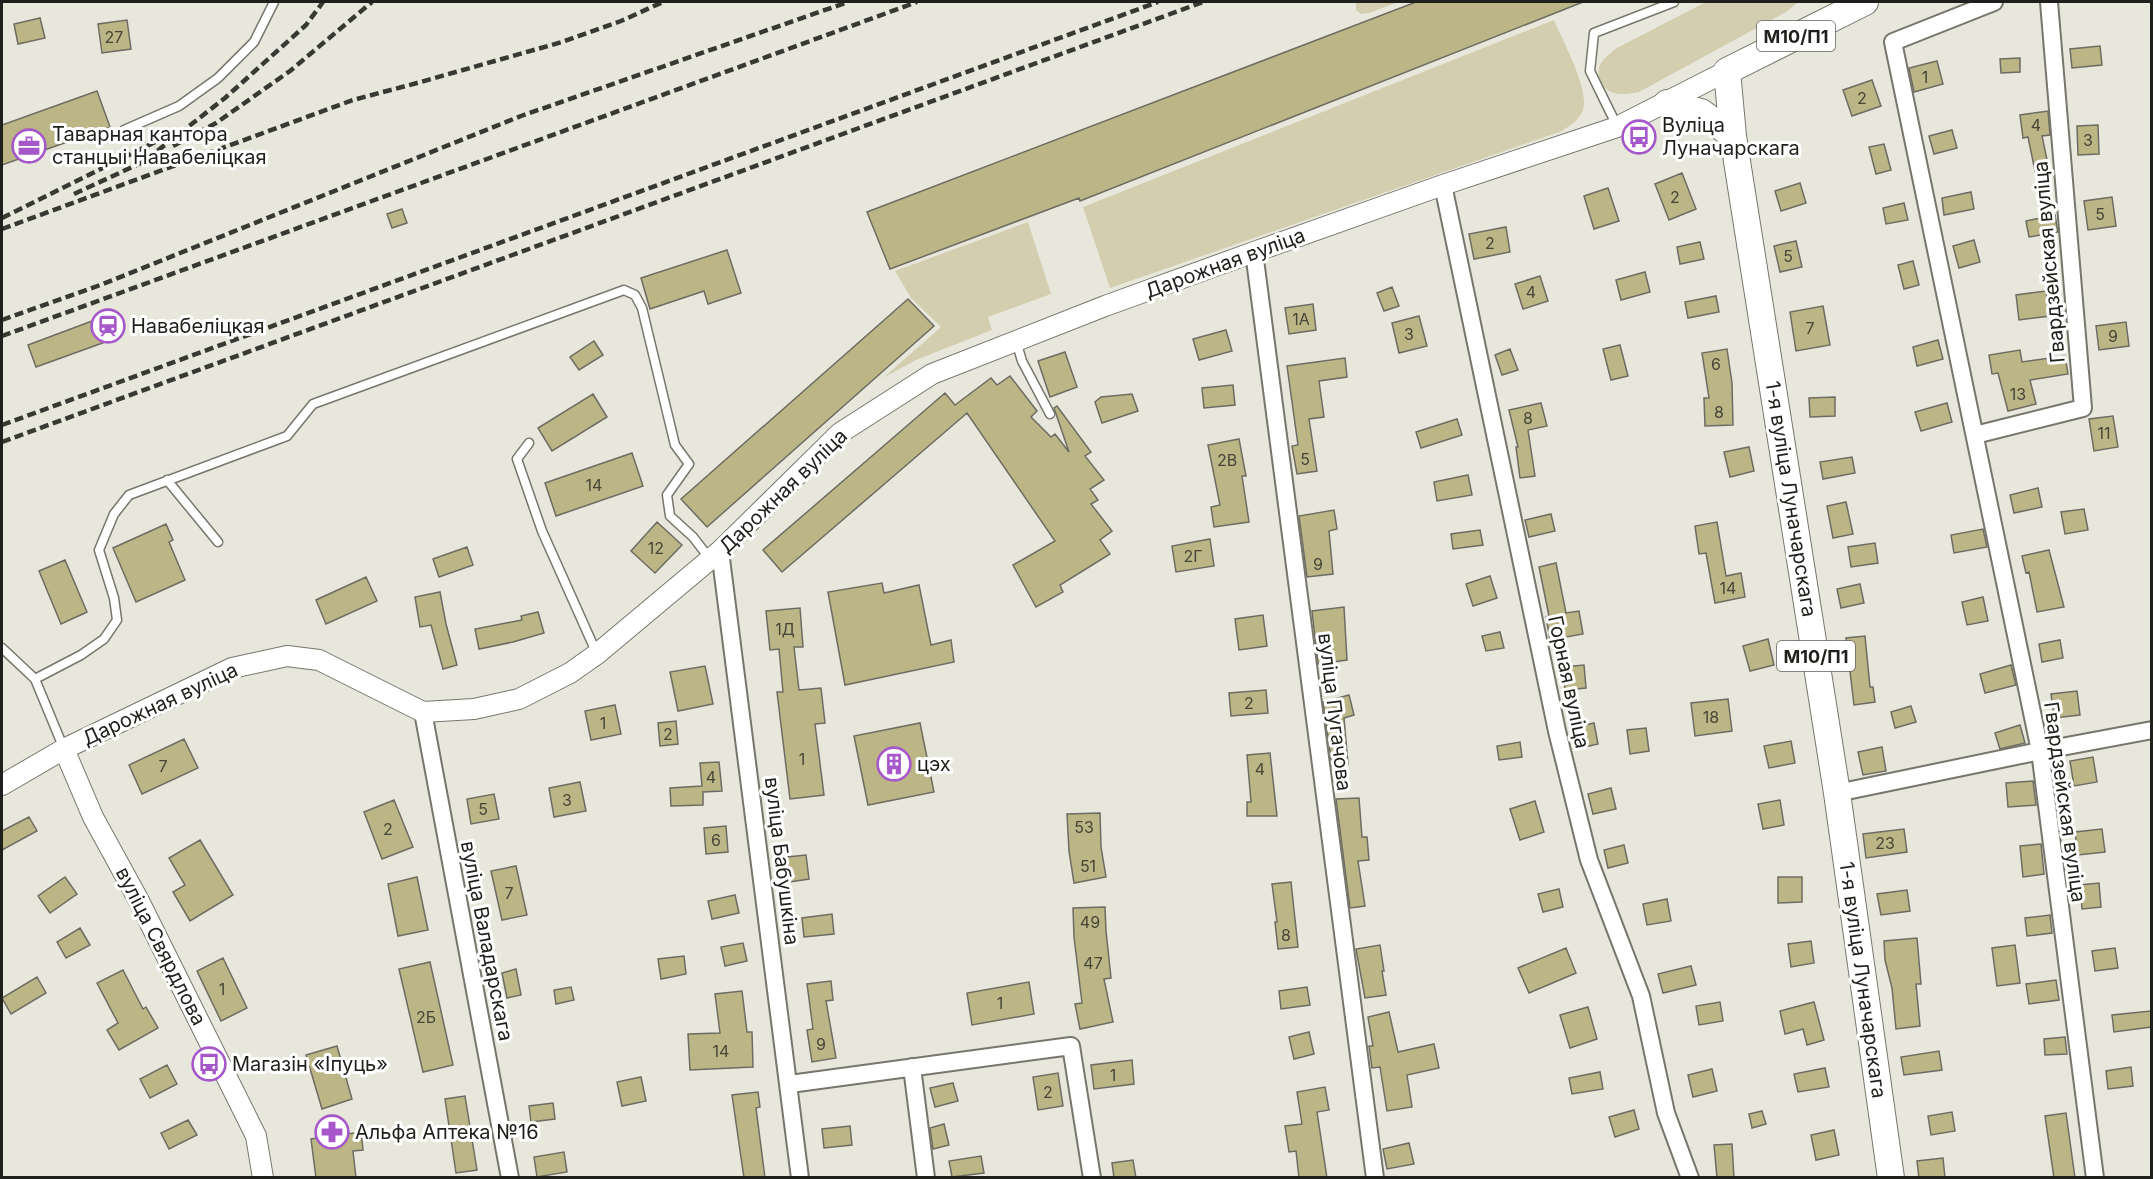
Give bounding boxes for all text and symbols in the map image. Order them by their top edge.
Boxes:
road number: М10/П1 [1757,21,1835,51]
house number: 27 [105,27,123,47]
house number: 1 [1922,67,1928,87]
house number: 2 [1857,88,1867,108]
place label: Вуліца Луначарскага [1662,113,1800,160]
house number: 4 [2031,115,2041,135]
bus stop icon: Вуліца Луначарскага [1621,119,1657,155]
place label: Таварная кантора станцыі Навабеліцкая [52,122,267,169]
office icon: Таварная кантора станцыі Навабеліцкая [11,128,47,164]
house number: 3 [2083,130,2093,150]
street label: Гвардзейская вуліца [2028,160,2070,364]
house number: 2 [1670,187,1680,207]
house number: 5 [2095,204,2105,224]
street label: Дарожная вуліца [1142,223,1308,303]
house number: 2 [1485,233,1495,253]
house number: 5 [1783,246,1793,266]
house number: 4 [1526,282,1536,302]
station icon: Навабеліцкая [90,308,126,344]
house number: 1А [1292,309,1310,329]
place label: Навабеліцкая [131,314,265,338]
house number: 7 [1805,318,1815,338]
house number: 3 [1404,324,1414,344]
house number: 9 [2108,326,2118,346]
house number: 6 [1711,354,1721,374]
street label: 1-я вуліца Луначарскага [1760,379,1822,619]
house number: 13 [2010,384,2026,404]
house number: 8 [1714,402,1724,422]
house number: 8 [1523,408,1533,428]
house number: 11 [2097,423,2111,443]
street label: Дарожная вуліца [714,424,852,558]
house number: 5 [1300,449,1310,469]
house number: 2В [1217,450,1237,470]
house number: 14 [586,475,602,495]
house number: 12 [648,538,664,558]
house number: 2Г [1183,546,1203,566]
house number: 9 [1313,554,1323,574]
house number: 14 [1720,578,1736,598]
street label: Горная вуліца [1543,613,1595,751]
house number: 1Д [775,619,795,639]
street label: вуліца Пугачова [1313,632,1357,792]
road number: М10/П1 [1777,641,1855,671]
street label: Дарожная вуліца [79,658,241,750]
house number: 2 [1244,693,1254,713]
street label: Гвардзейская вуліца [2039,700,2091,904]
house number: 18 [1703,707,1719,727]
house number: 1 [600,713,606,733]
house number: 2 [663,724,673,744]
building icon: цэх [876,746,912,782]
house number: 1 [799,749,805,769]
place label: цэх [917,752,951,776]
house number: 7 [158,756,168,776]
house number: 4 [1255,759,1265,779]
house number: 4 [706,767,716,787]
street label: вуліца Бабушкіна [760,776,804,946]
house number: 3 [562,790,572,810]
house number: 5 [478,799,488,819]
house number: 53 [1074,817,1094,837]
house number: 2 [383,819,393,839]
house number: 6 [711,830,721,850]
house number: 23 [1875,833,1895,853]
street label: вуліца Валадарскага [456,839,518,1043]
house number: 51 [1080,856,1096,876]
street label: 1-я вуліца Луначарскага [1835,860,1891,1100]
street label: вуліца Свярдлова [111,863,211,1029]
house number: 7 [504,883,514,903]
house number: 49 [1080,912,1100,932]
house number: 8 [1281,925,1291,945]
house number: 47 [1083,953,1103,973]
house number: 1 [219,979,225,999]
house number: 1 [997,993,1003,1013]
house number: 2Б [416,1007,436,1027]
house number: 9 [816,1034,826,1054]
house number: 14 [713,1041,729,1061]
bus stop icon: Магазін «Іпуць» [191,1046,227,1082]
place label: Магазін «Іпуць» [232,1052,388,1076]
house number: 1 [1110,1065,1116,1085]
house number: 2 [1043,1082,1053,1102]
pharmacy icon: Альфа Аптека №16 [314,1114,350,1150]
place label: Альфа Аптека №16 [355,1120,539,1144]

